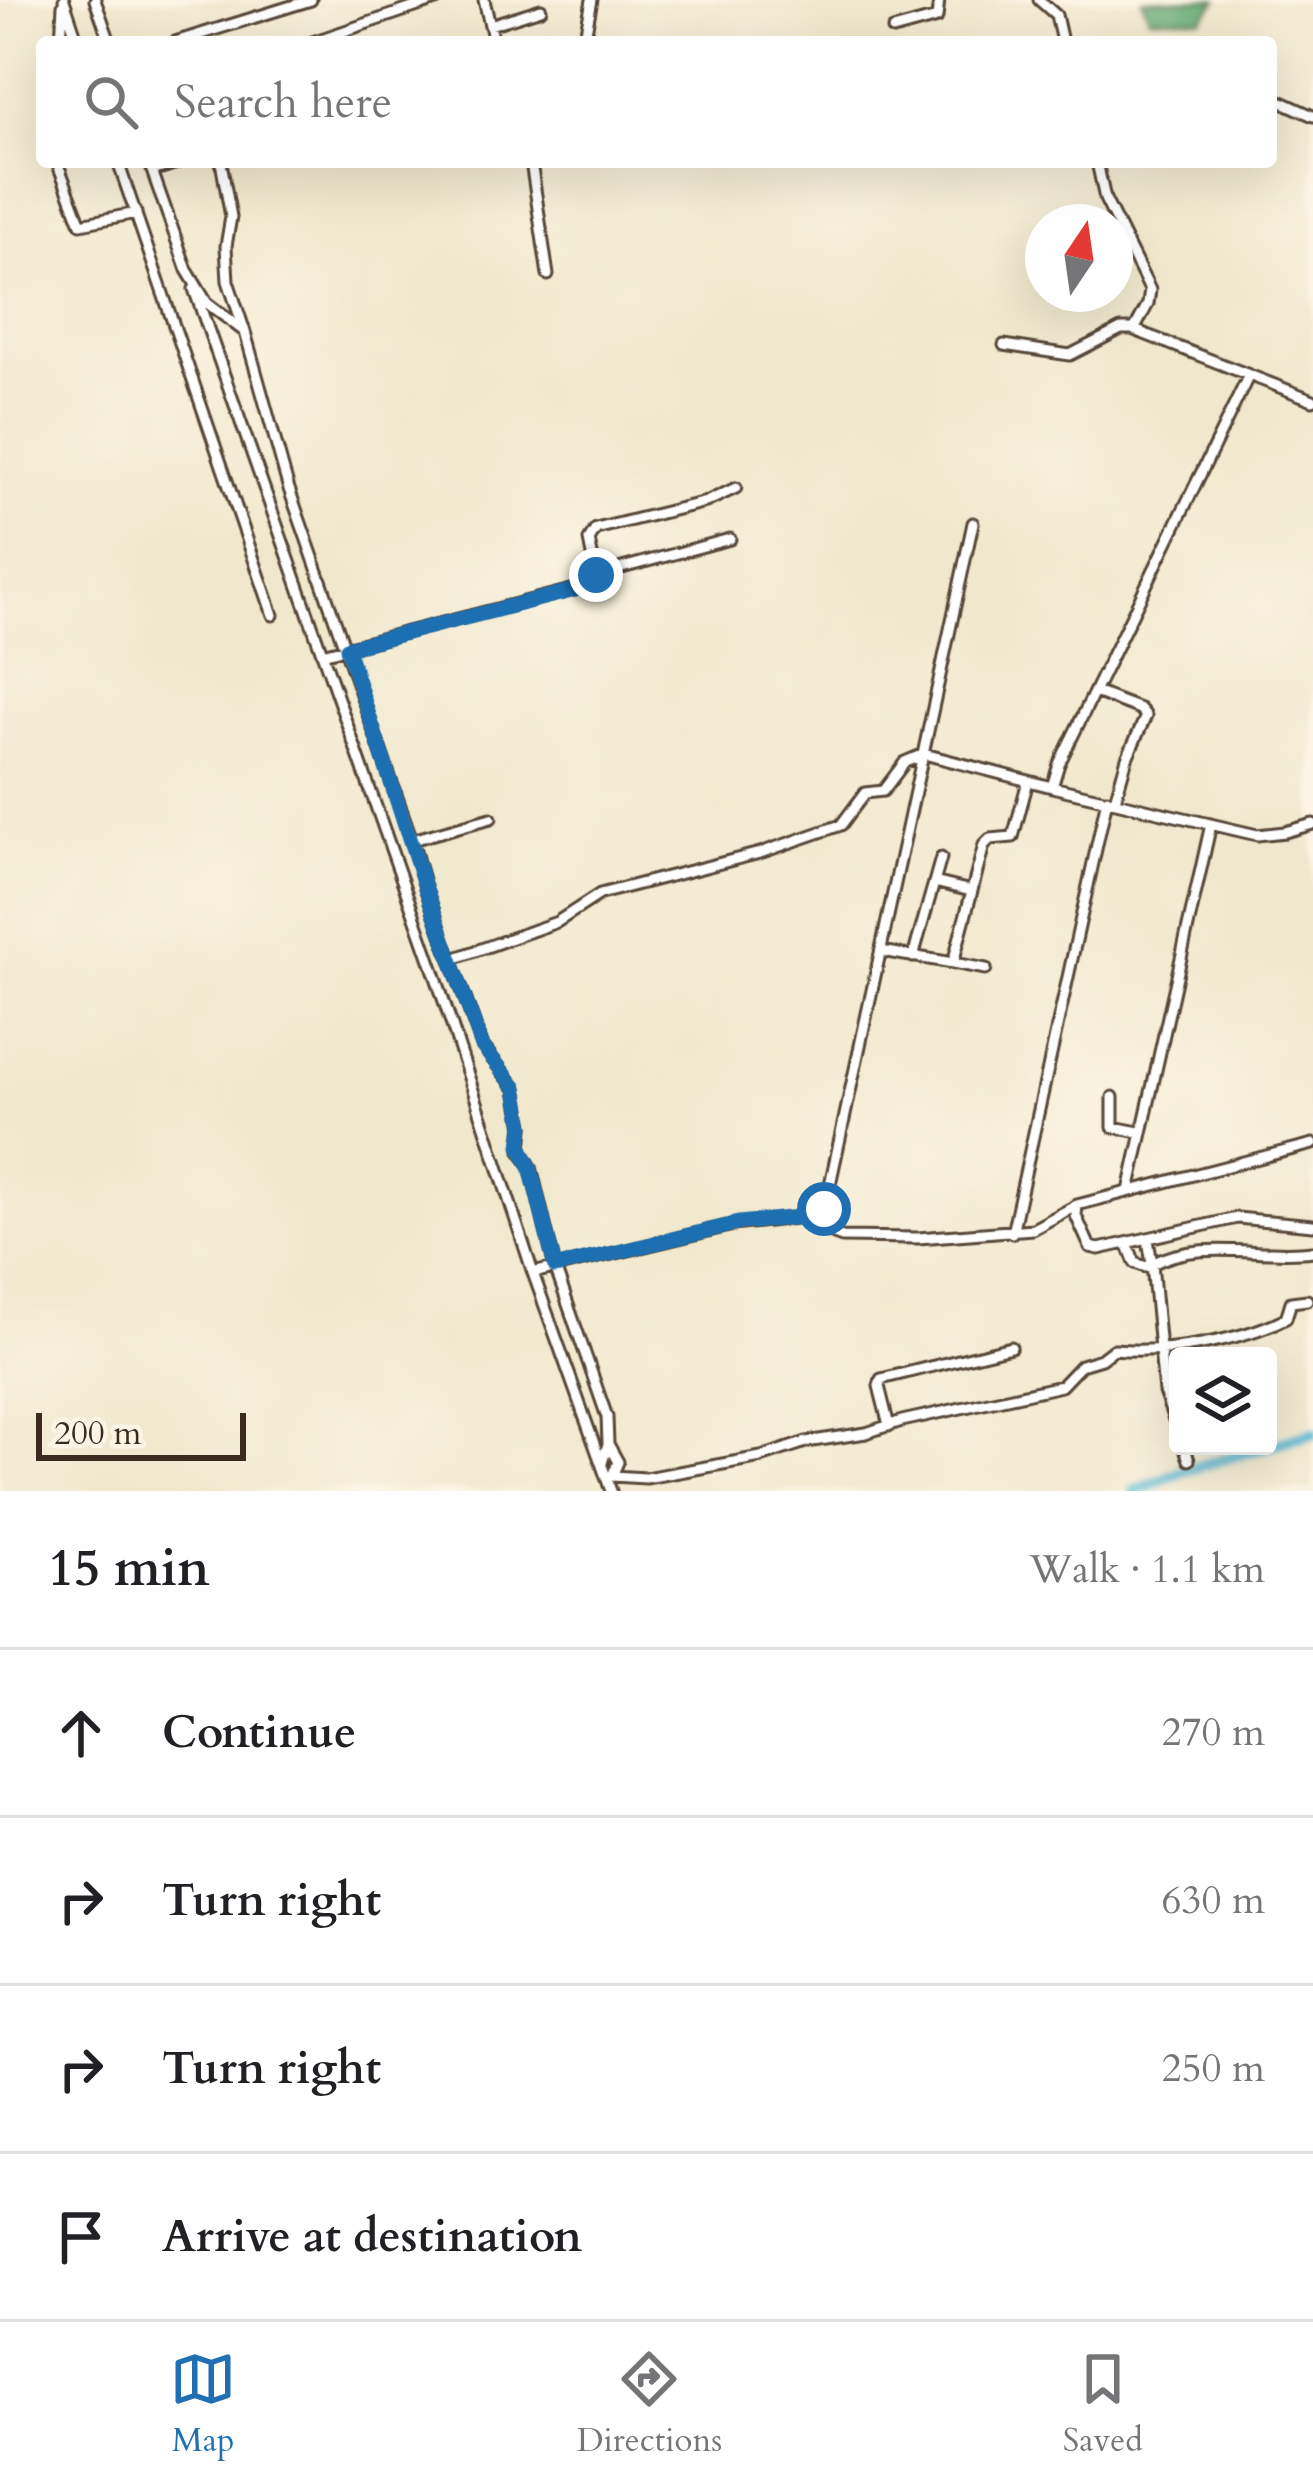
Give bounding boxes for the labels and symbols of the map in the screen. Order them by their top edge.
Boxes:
north arrow [1025,204,1133,312]
route end [569,548,623,602]
route start [797,1182,851,1236]
scale bar [36,1407,246,1460]

